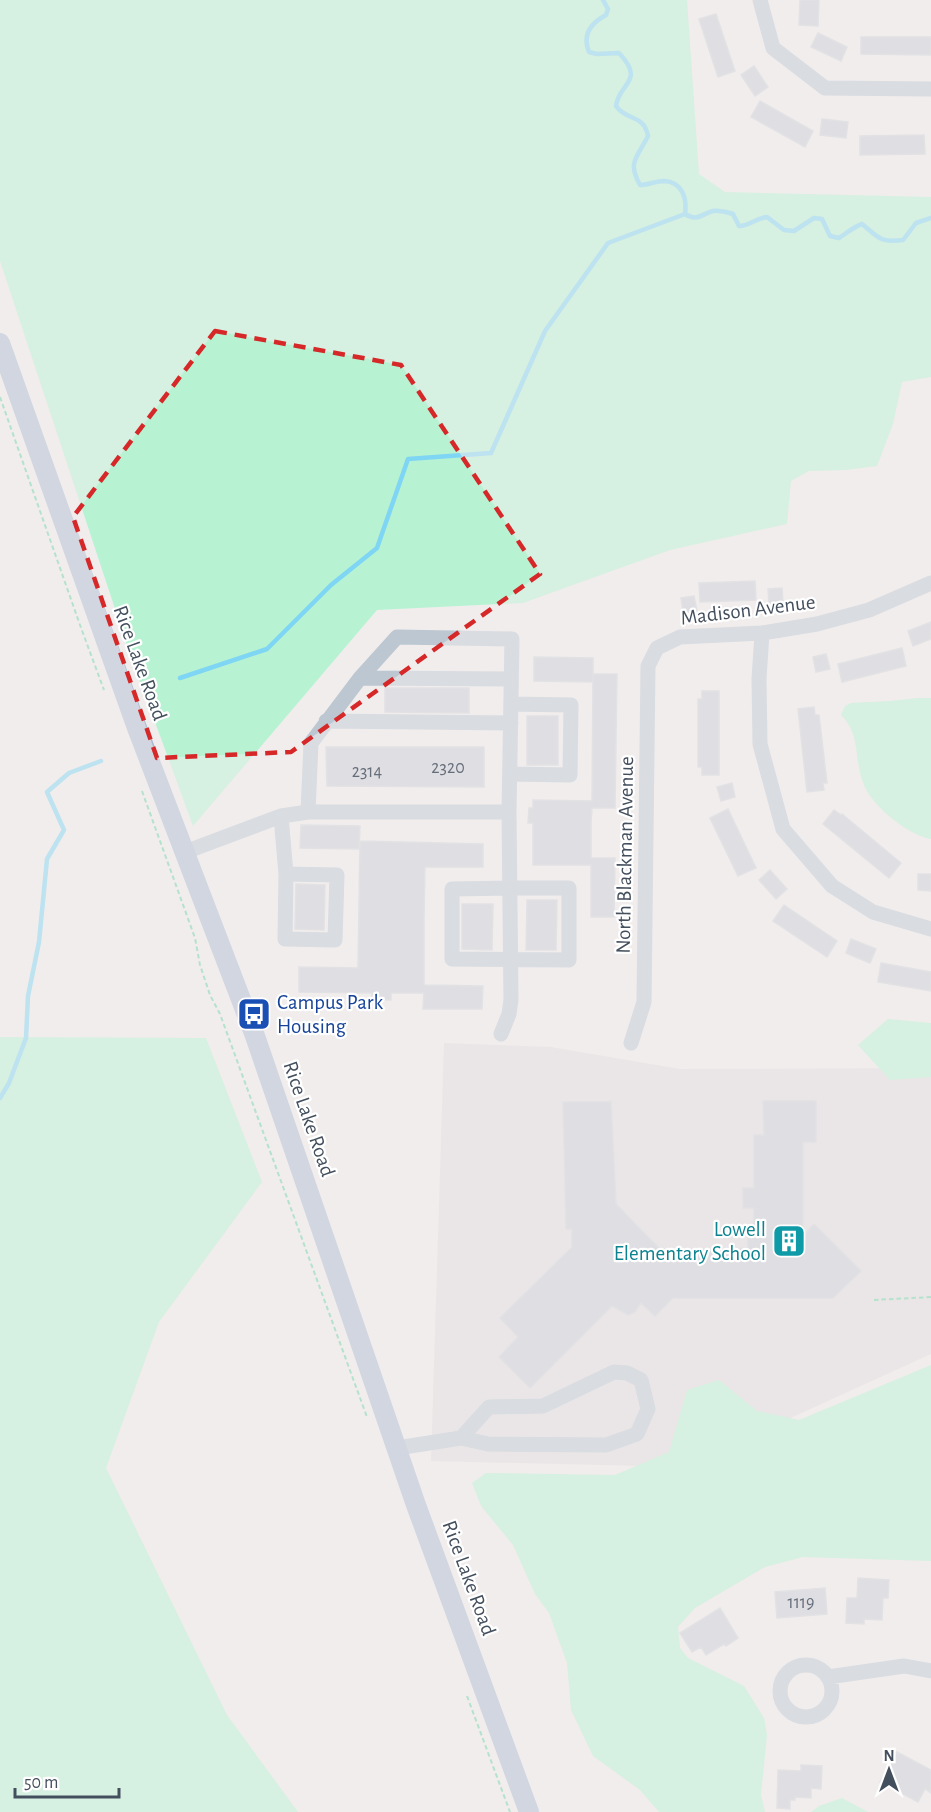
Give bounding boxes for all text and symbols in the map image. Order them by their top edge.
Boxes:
street label: Madison Avenue [680,591,816,629]
street label: Rice Lake Road [110,603,171,723]
street label: North Blackman Avenue [613,756,637,954]
house number: 2320 [431,759,465,777]
house number: 2314 [352,763,383,781]
place label: Campus Park Housing [277,992,384,1037]
bus stop icon: Campus Park Housing [236,996,272,1032]
street label: Rice Lake Road [279,1059,339,1180]
place label: Lowell Elementary School [614,1219,766,1264]
building icon: Lowell Elementary School [771,1223,807,1259]
street label: Rice Lake Road [439,1518,500,1638]
house number: 1119 [787,1594,815,1612]
north arrow [859,1740,919,1800]
text: N [883,1748,895,1764]
scale bar [15,1761,118,1799]
text: 50 m [24,1774,58,1792]

